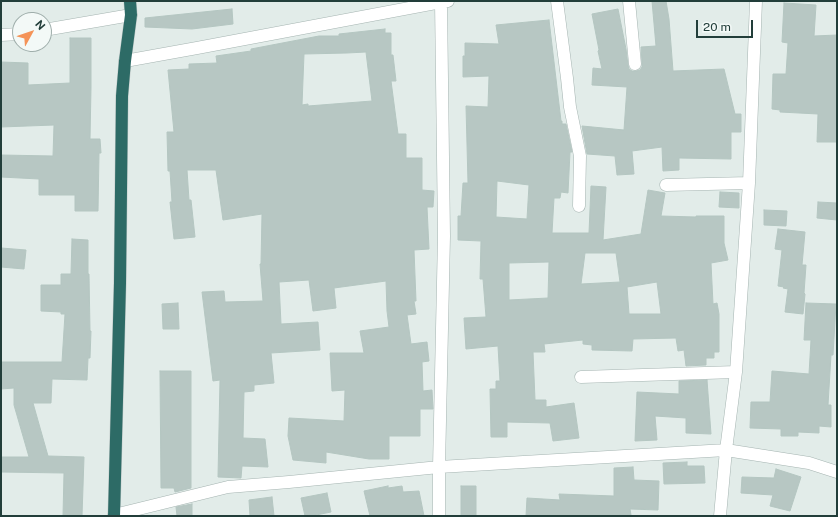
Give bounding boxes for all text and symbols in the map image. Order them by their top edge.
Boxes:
north arrow [12,12,52,52]
scale bar [698,12,755,38]
text: N [33,18,48,32]
text: 20 m [703,20,731,34]

